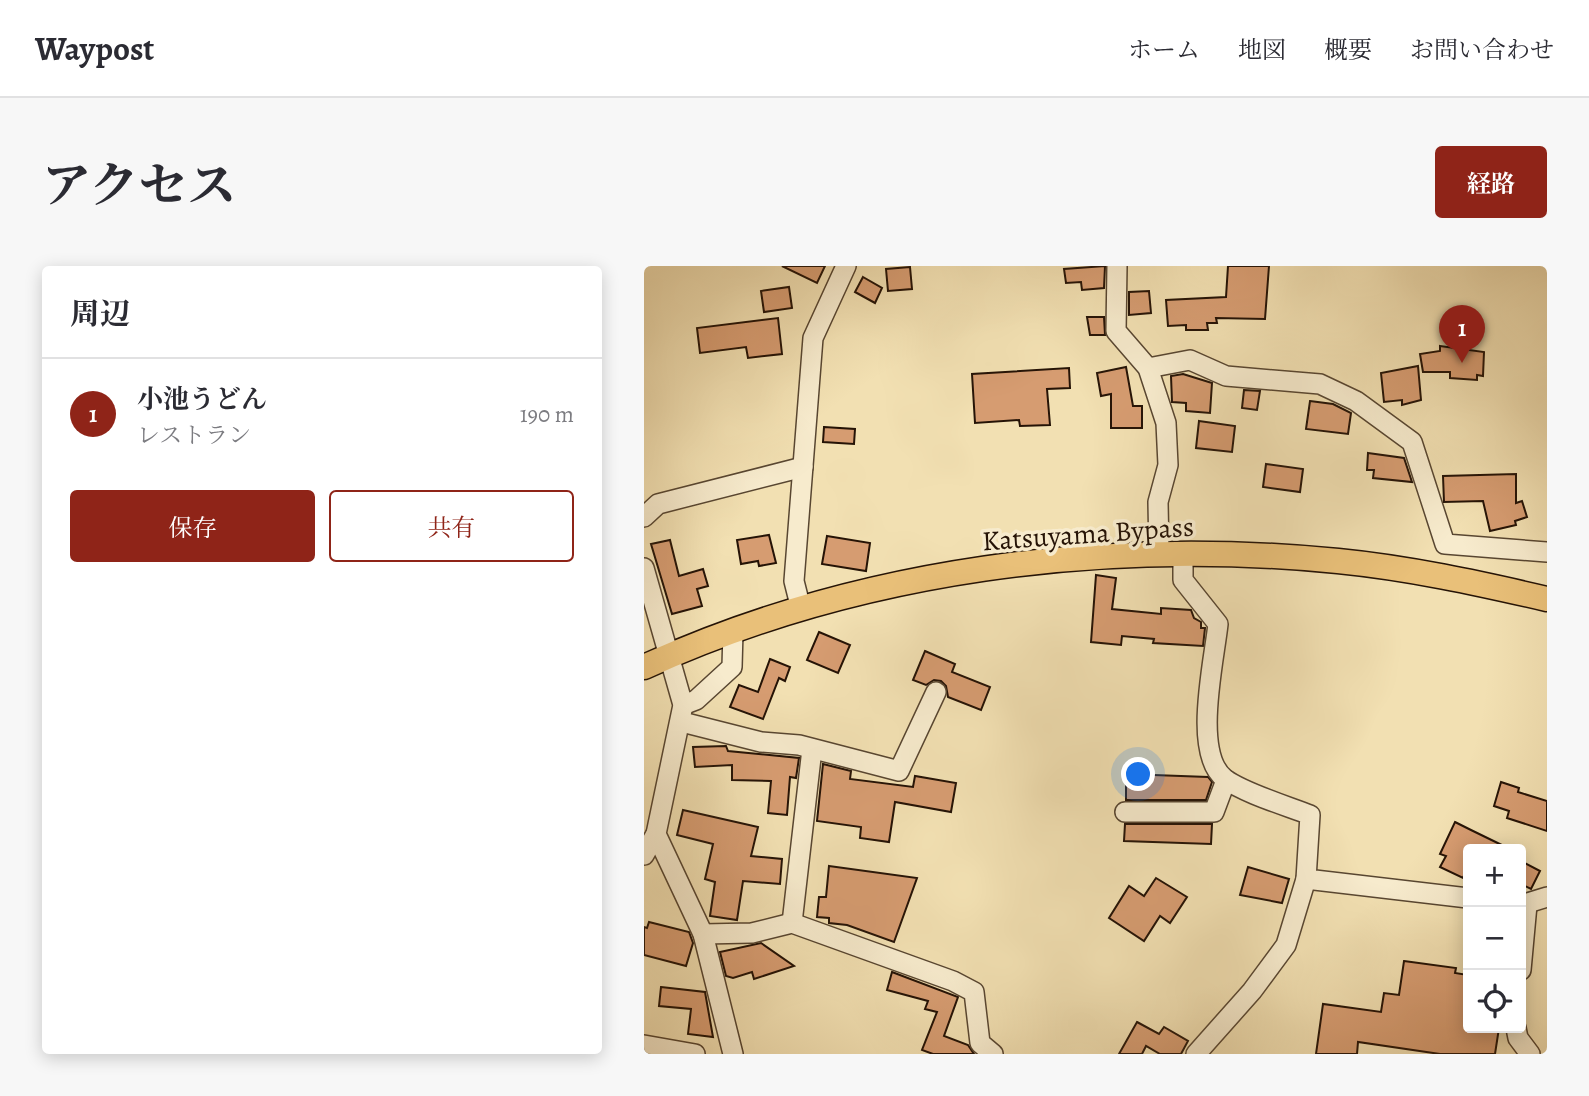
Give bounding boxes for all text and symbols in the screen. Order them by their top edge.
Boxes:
text: Waypost [35,26,154,71]
text: ホーム [1128,34,1200,66]
text: 地図 [1238,34,1286,66]
text: 概要 [1324,34,1372,66]
text: お問い合わせ [1410,34,1554,66]
button: 経路 [1435,146,1547,218]
text: アクセス [42,152,237,219]
text: 周辺 [70,294,130,334]
pin: 1 [1439,305,1485,363]
text: 小池うどん [137,382,267,417]
text: 1 [89,399,97,430]
text: 190 m [520,399,574,430]
text: レストラン [137,420,251,451]
button: 保存 [70,490,315,562]
button: 共有 [329,490,574,562]
street label: Katsuyama Bypass [981,508,1195,560]
your location [1121,757,1155,791]
map controls [1463,844,1526,1033]
button: + [1463,844,1526,907]
button: − [1463,907,1526,970]
button: locate [1463,970,1526,1033]

